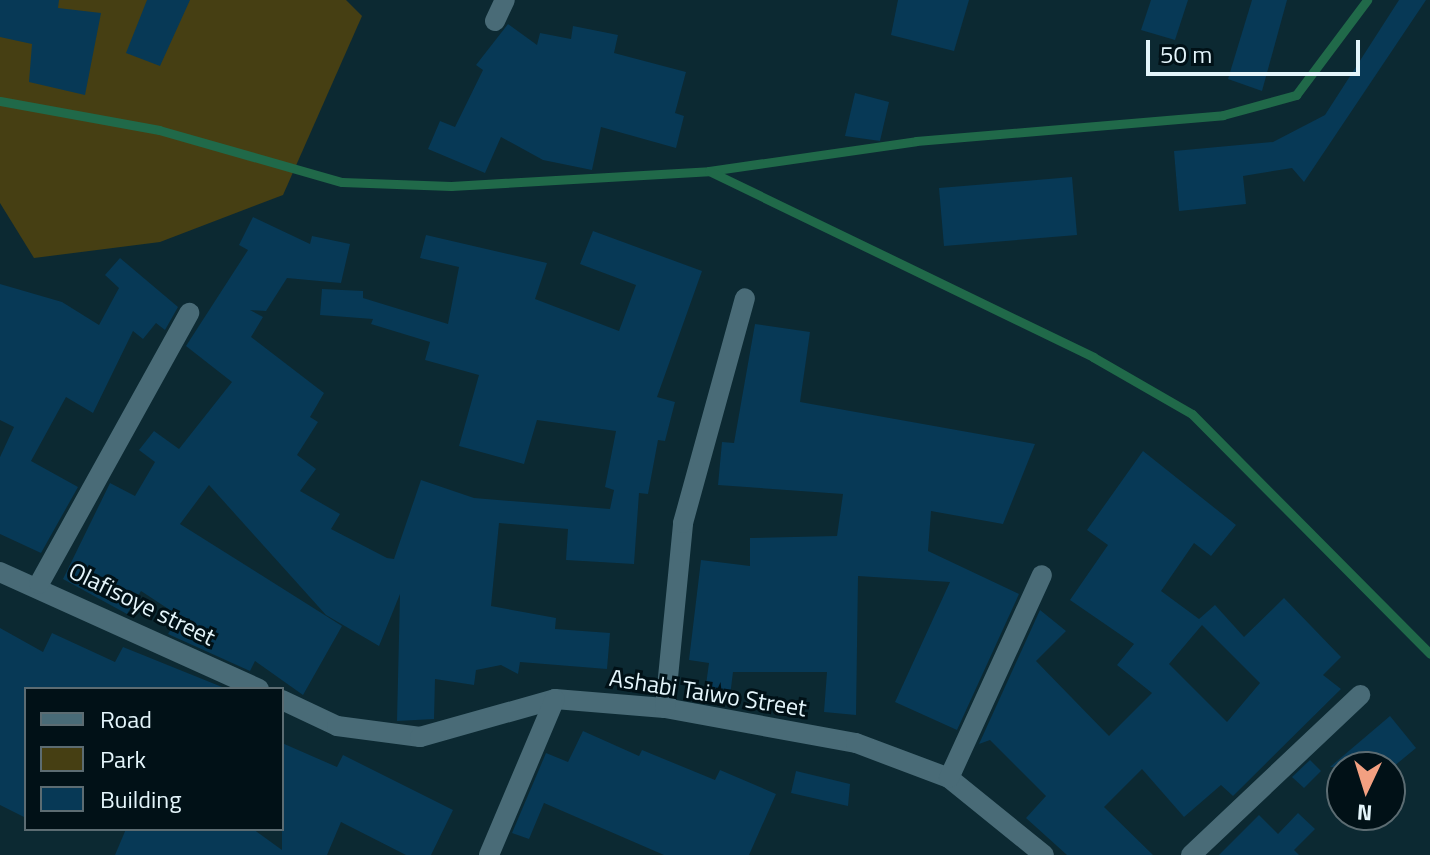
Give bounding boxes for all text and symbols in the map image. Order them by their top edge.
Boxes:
scale bar [1150,24,1364,74]
text: 50 m [1160,36,1212,72]
street label: Olafisoye street [64,556,220,652]
street label: Ashabi Taiwo Street [607,663,809,723]
legend [24,687,284,831]
text: Road [100,701,152,737]
text: Park [100,741,146,777]
north arrow [1326,751,1406,831]
text: Building [100,781,182,817]
text: N [1356,795,1373,830]

